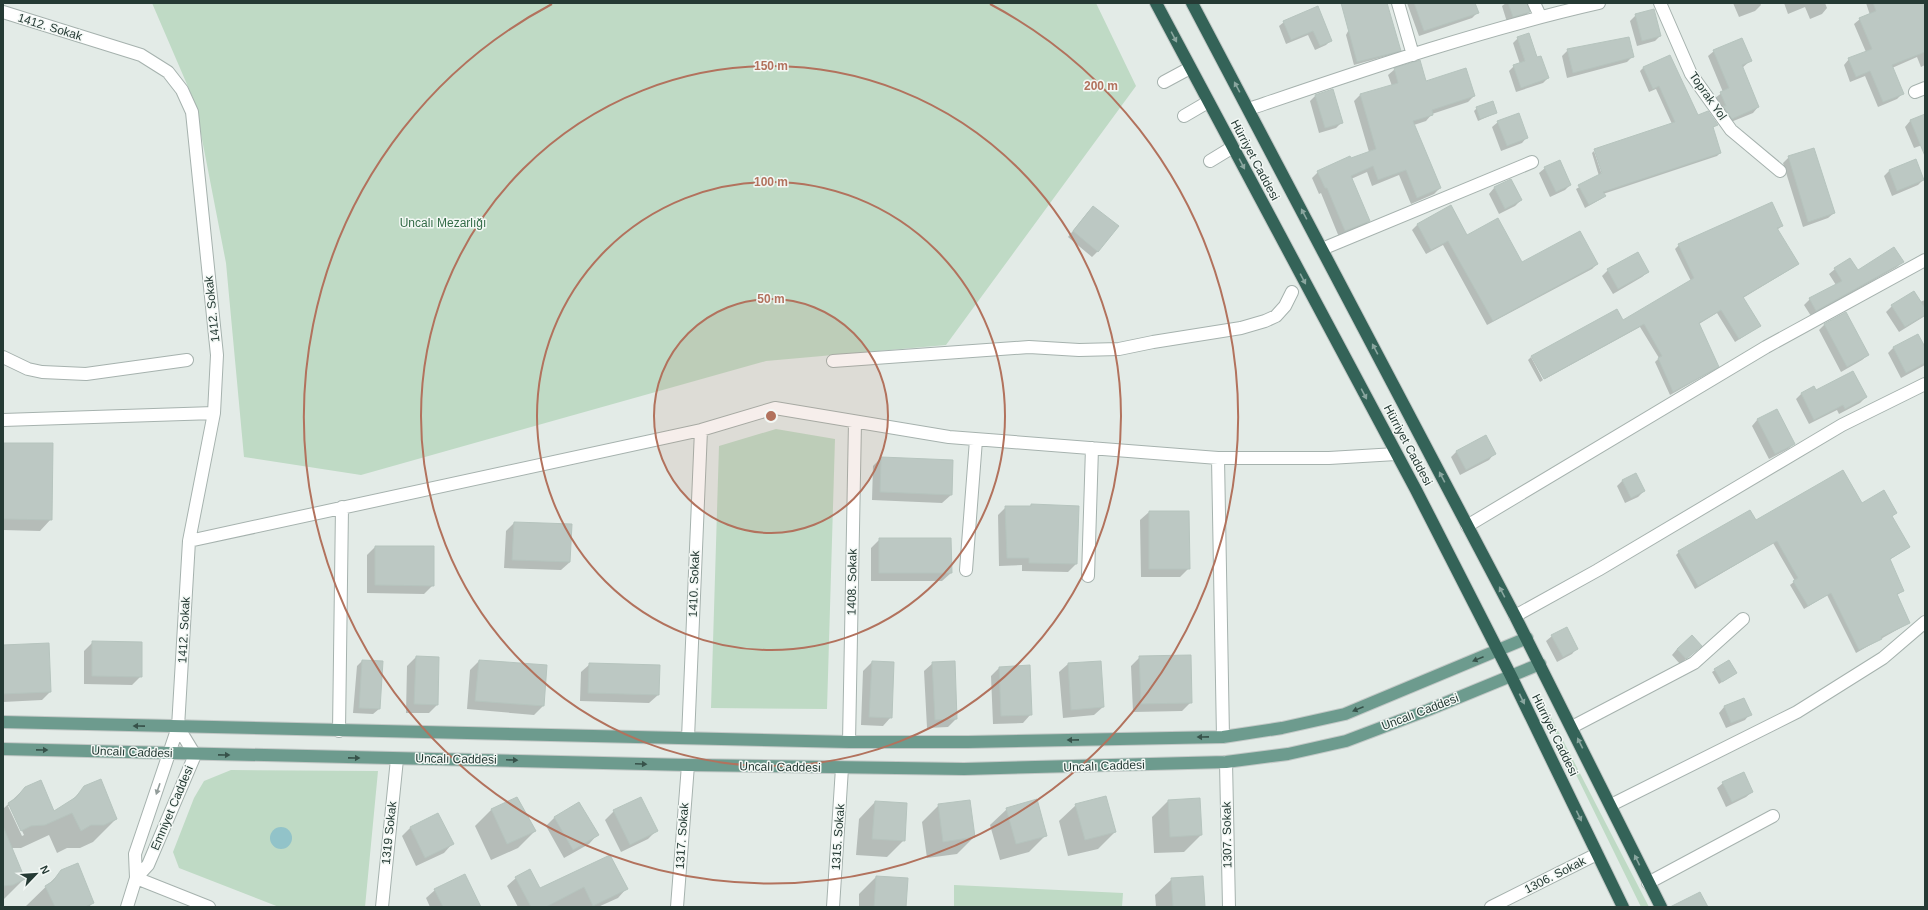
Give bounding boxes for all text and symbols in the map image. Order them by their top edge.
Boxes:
street label: 1412. Sokak [16,11,85,44]
one-way arrow [1171,32,1177,43]
text: 150 m [754,59,788,73]
street label: Toprak Yol [1686,69,1730,123]
text: 200 m [1084,79,1118,93]
one-way arrow [1234,81,1240,93]
street label: Hürriyet Caddesi [1228,117,1282,203]
one-way arrow [1239,159,1245,170]
text: 100 m [754,175,788,189]
one-way arrow [1301,208,1307,220]
park label: Uncalı Mezarlığı [400,216,486,230]
one-way arrow [1300,273,1306,285]
street label: 1412. Sokak [201,274,222,343]
text: 50 m [757,292,785,306]
one-way arrow [1372,344,1378,355]
one-way arrow [1361,388,1368,400]
street label: Hürriyet Caddesi [1381,402,1435,488]
centre of rings [764,409,778,423]
one-way arrow [1438,471,1445,483]
street label: 1408. Sokak [844,548,860,615]
street label: 1410. Sokak [686,549,702,618]
one-way arrow [1499,586,1506,598]
street label: 1412. Sokak [175,595,193,664]
one-way arrow [1472,657,1484,663]
street label: Uncalı Caddesi [1380,691,1460,733]
street label: Hürriyet Caddesi [1529,692,1581,778]
one-way arrow [1519,693,1525,704]
one-way arrow [1353,706,1364,712]
one-way arrow [132,723,145,729]
one-way arrow [1196,734,1209,740]
one-way arrow [1066,737,1079,743]
one-way arrow [1577,737,1583,749]
street label: Uncalı Caddesi [91,744,173,760]
one-way arrow [36,747,49,753]
street label: Uncalı Caddesi [415,751,497,767]
one-way arrow [218,752,231,758]
one-way arrow [348,755,361,761]
one-way arrow [506,757,518,764]
street label: Uncalı Caddesi [1063,758,1145,774]
street label: Uncalı Caddesi [739,759,821,775]
one-way arrow [635,761,648,767]
street label: Emniyet Caddesi [148,764,196,852]
one-way arrow [155,784,161,796]
street label: 1319 Sokak [379,800,399,865]
street label: 1317. Sokak [673,801,691,870]
street label: 1307. Sokak [1219,801,1235,868]
street label: 1315. Sokak [829,802,847,871]
one-way arrow [1576,810,1582,821]
street label: 1306. Sokak [1522,853,1589,896]
north arrow [16,854,56,894]
one-way arrow [1634,854,1640,865]
text: N [38,864,52,876]

